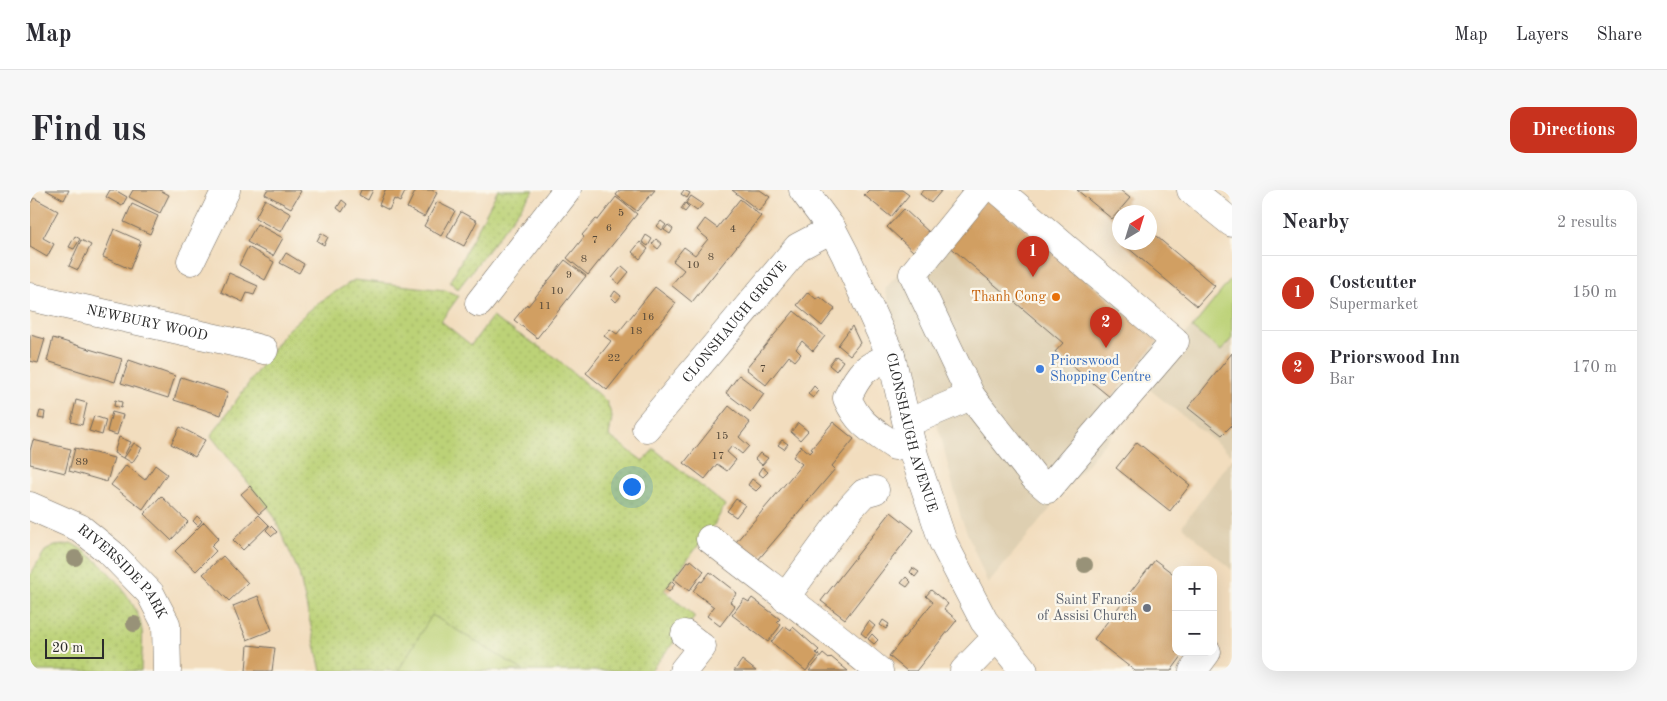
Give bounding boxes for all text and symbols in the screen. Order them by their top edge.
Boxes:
text: Map [25,23,72,47]
text: Map [1454,26,1488,44]
text: Layers [1516,26,1568,44]
text: Share [1596,26,1642,44]
button: Directions [1510,107,1637,153]
text: Find us [30,113,146,148]
north arrow [1112,205,1157,250]
house number: 5 [618,208,624,219]
text: Nearby [1282,212,1350,233]
text: 2 results [1557,215,1617,231]
house number: 6 [606,223,612,234]
house number: 4 [730,224,736,235]
house number: 7 [592,235,598,246]
pin: 1 [1017,236,1049,277]
house number: 8 [708,252,714,263]
house number: 8 [581,254,587,265]
street label: CLONSHAUGH GROVE [680,259,789,386]
house number: 10 [687,260,699,271]
house number: 9 [566,270,572,281]
text: Costcutter [1329,274,1417,293]
text: 1 [1293,285,1303,301]
text: 150 m [1572,285,1617,301]
house number: 10 [551,286,563,297]
place label: Thanh Cong [971,290,1046,304]
marker: Thanh Cong [1050,291,1062,303]
text: Supermarket [1329,297,1418,313]
house number: 11 [539,301,551,312]
street label: NEWBURY WOOD [85,303,209,343]
pin: 2 [1090,307,1122,348]
house number: 16 [642,312,654,323]
house number: 18 [630,326,642,337]
text: Priorswood Inn [1329,349,1460,368]
street label: CLONSHAUGH AVENUE [884,352,940,514]
house number: 22 [608,353,620,364]
place label: Priorswood Shopping Centre [1050,354,1151,384]
text: 2 [1293,360,1303,376]
text: 170 m [1572,360,1617,376]
marker: Priorswood Shopping Centre [1034,363,1046,375]
house number: 7 [760,364,766,375]
text: Bar [1329,372,1355,388]
house number: 15 [716,431,728,442]
house number: 17 [712,451,724,462]
house number: 89 [76,457,88,468]
your location [619,474,645,500]
street label: RIVERSIDE PARK [75,522,169,621]
map controls [1172,566,1217,656]
button: + [1172,566,1217,611]
place label: Saint Francis of Assisi Church [1037,593,1137,623]
marker: Saint Francis of Assisi Church [1141,602,1153,614]
button: − [1172,611,1217,656]
scale bar [45,636,104,659]
text: 20 m [52,641,83,655]

